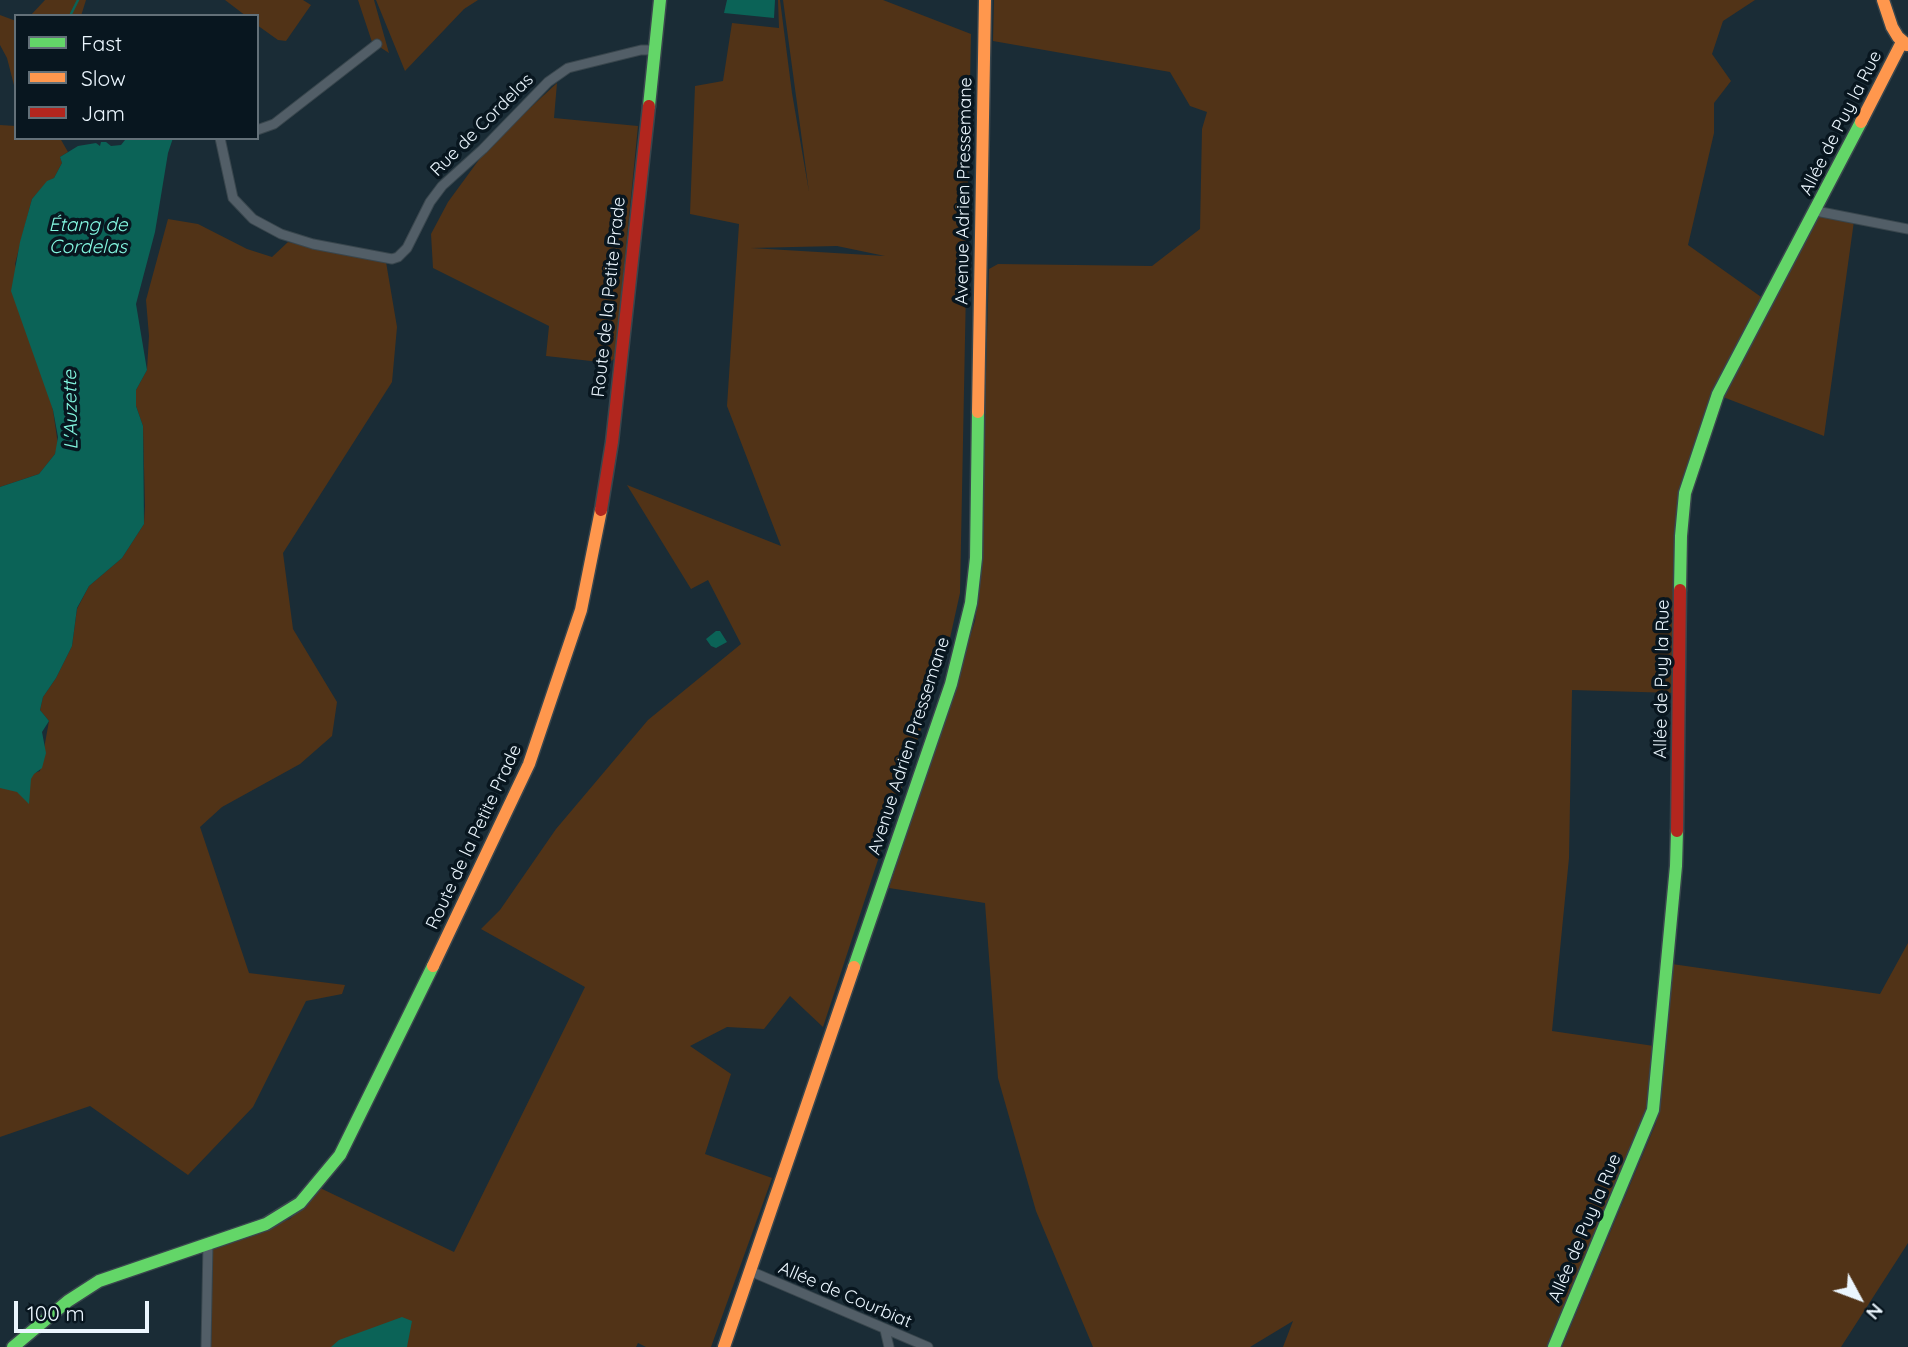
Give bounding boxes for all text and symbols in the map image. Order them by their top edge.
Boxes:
legend [14,14,259,140]
text: Fast [81,30,122,56]
street label: Allée de Puy la Rue [1795,47,1887,199]
text: Slow [81,65,126,91]
street label: Rue de Cordelas [426,69,538,181]
street label: Avenue Adrien Pressemane [951,77,977,305]
text: Jam [81,100,125,126]
street label: Route de la Petite Prade [588,196,630,398]
water label: Étang de Cordelas [48,214,128,258]
water label: L'Auzette [59,370,83,450]
street label: Allée de Puy la Rue [1650,599,1674,759]
street label: Avenue Adrien Pressemane [864,634,954,858]
street label: Route de la Petite Prade [422,741,526,933]
street label: Allée de Puy la Rue [1544,1150,1626,1306]
street label: Allée de Courbiat [775,1257,915,1333]
north arrow [1824,1263,1894,1333]
scale bar [18,1288,152,1332]
text: N [1861,1299,1888,1325]
text: 100 m [27,1300,85,1326]

